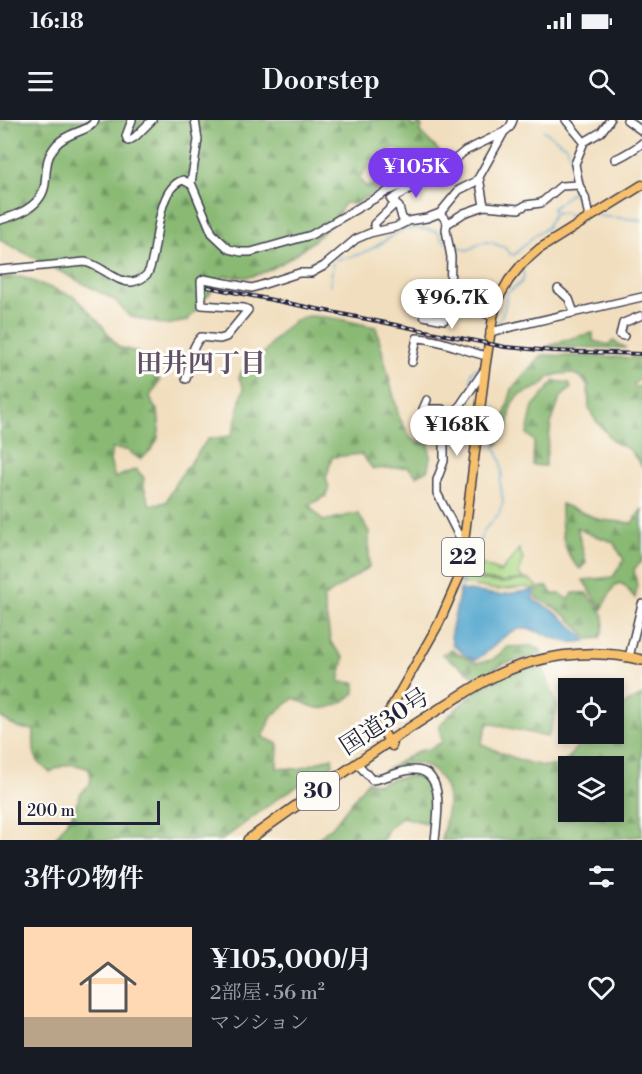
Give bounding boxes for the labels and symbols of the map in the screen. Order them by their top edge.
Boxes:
pin: ¥105K [374,148,458,199]
pin: ¥96.7K [403,279,501,330]
district label: 田井四丁目 [136,348,266,380]
pin: ¥168K [415,406,499,457]
road number: 22 [442,538,484,576]
street label: 国道30号 [334,682,436,762]
road number: 30 [297,772,339,810]
scale bar [18,798,160,826]

